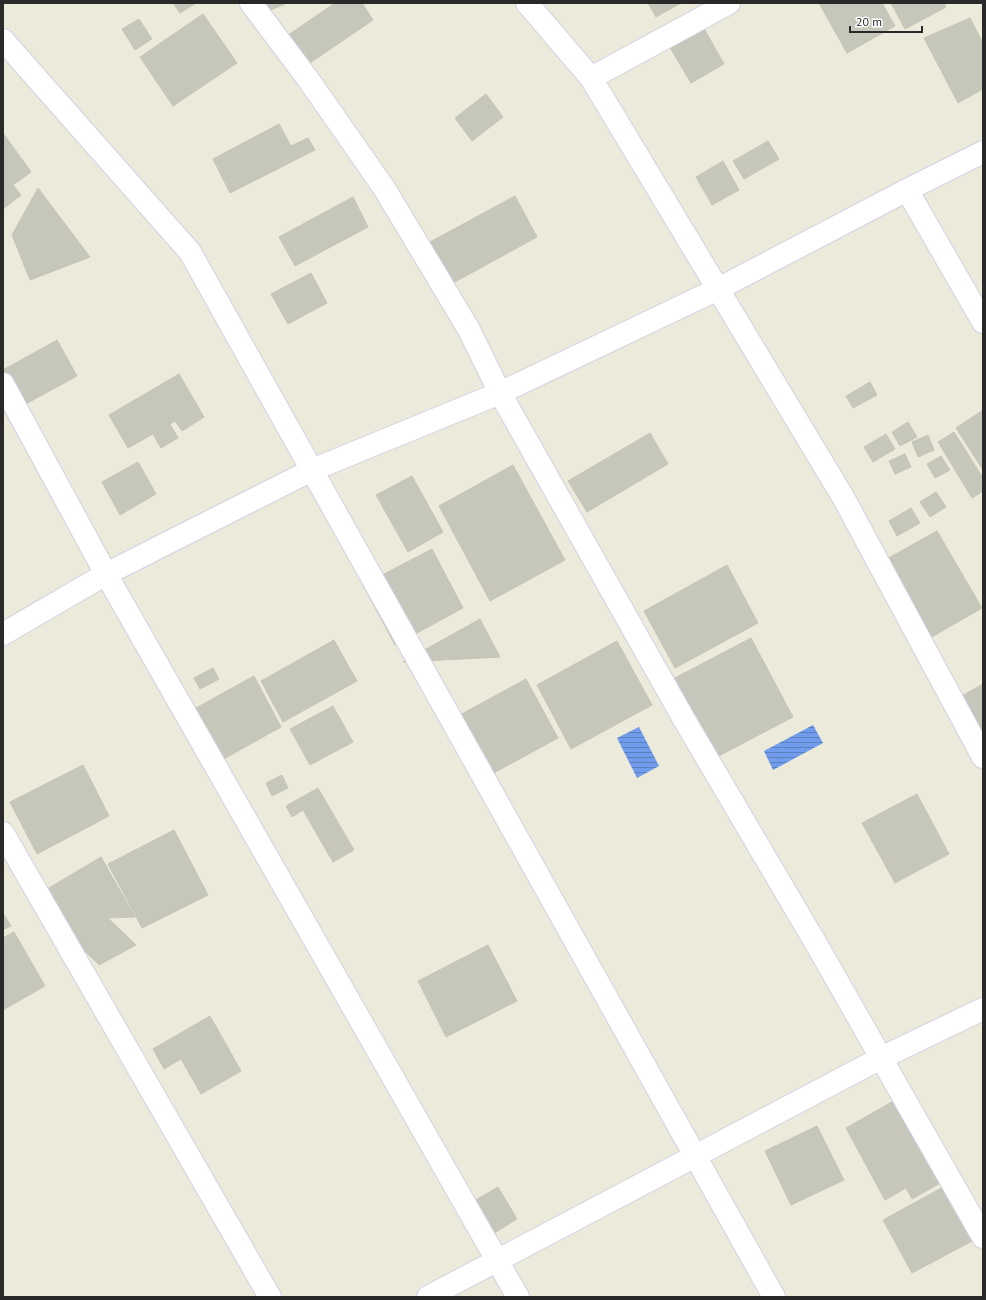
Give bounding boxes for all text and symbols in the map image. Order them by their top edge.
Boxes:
scale bar [850,8,922,34]
text: 20 m [856,14,882,29]

